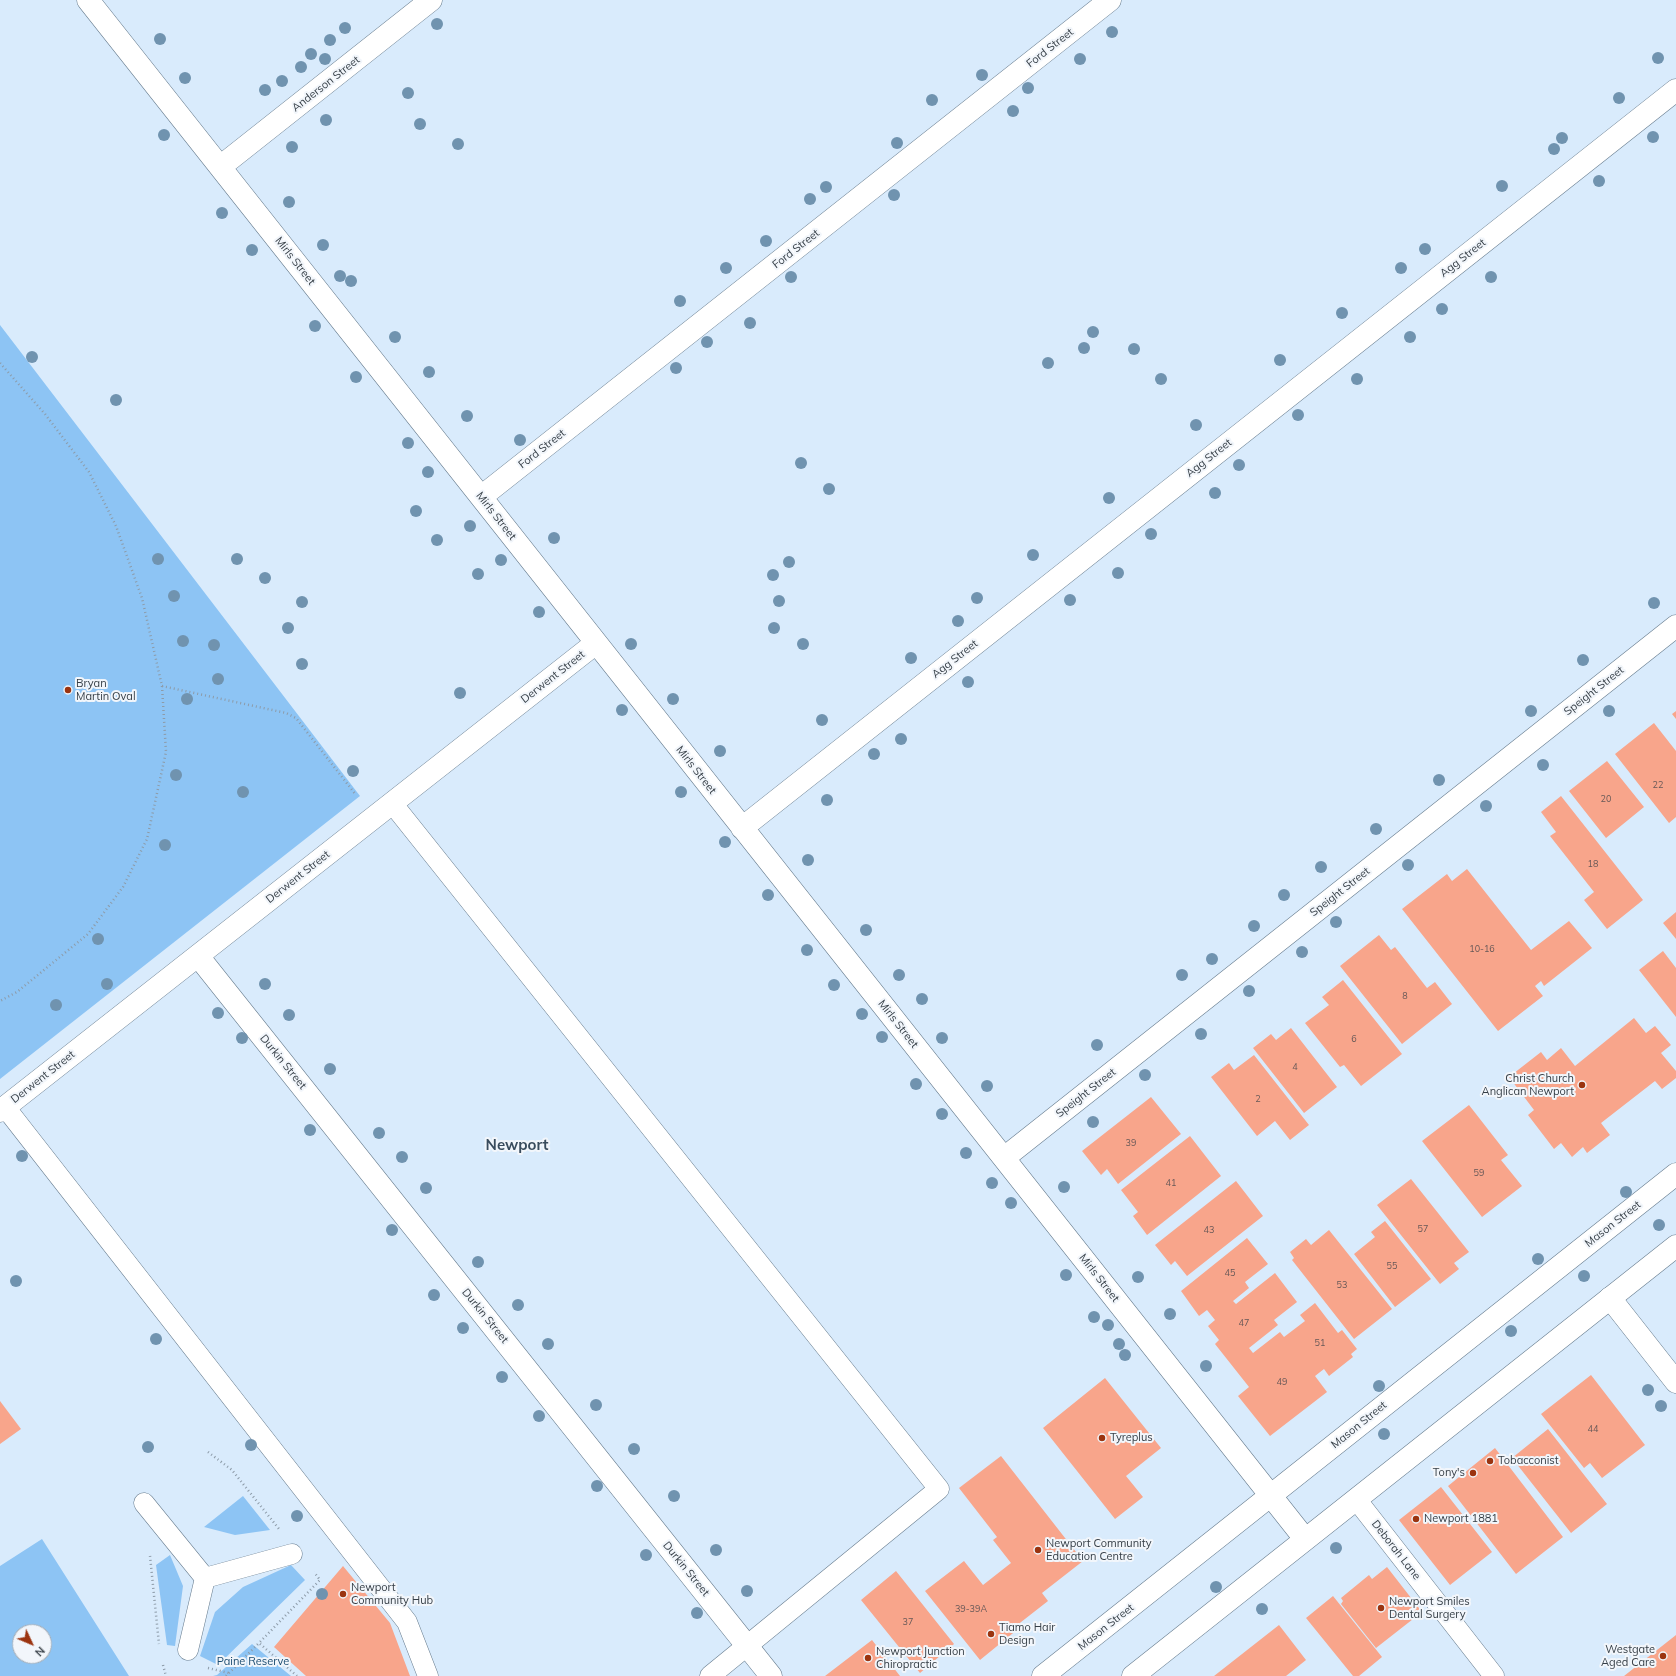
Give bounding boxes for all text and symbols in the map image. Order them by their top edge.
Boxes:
street label: Ford Street [1024,26,1076,70]
street label: Anderson Street [289,53,363,115]
street label: Ford Street [770,227,822,271]
street label: Mirls Street [272,234,318,288]
street label: Agg Street [1437,236,1489,280]
street label: Ford Street [516,427,568,471]
street label: Agg Street [1183,436,1235,480]
street label: Mirls Street [473,489,519,543]
street label: Agg Street [929,637,981,681]
street label: Derwent Street [518,648,588,706]
street label: Speight Street [1561,664,1627,718]
place label: Bryan Martin Oval [76,677,136,703]
marker: Bryan Martin Oval [63,685,73,695]
street label: Mirls Street [673,743,719,797]
house number: 22 [1653,780,1663,790]
house number: 20 [1601,794,1611,804]
street label: Derwent Street [263,848,333,906]
house number: 18 [1588,859,1598,869]
street label: Speight Street [1307,865,1373,919]
house number: 10-16 [1469,944,1495,954]
house number: 8 [1402,991,1408,1001]
street label: Mirls Street [875,997,921,1051]
street label: Durkin Street [257,1032,309,1092]
house number: 6 [1351,1034,1357,1044]
street label: Derwent Street [8,1048,78,1106]
house number: 4 [1292,1062,1298,1072]
street label: Speight Street [1053,1066,1119,1120]
place label: Christ Church Anglican Newport [1482,1072,1574,1098]
marker: Christ Church Anglican Newport [1577,1080,1587,1090]
house number: 2 [1255,1094,1261,1104]
district label: Newport [486,1136,548,1154]
house number: 39 [1126,1138,1136,1148]
house number: 59 [1474,1168,1484,1178]
house number: 41 [1166,1178,1176,1188]
street label: Mason Street [1582,1198,1644,1250]
house number: 57 [1418,1224,1428,1234]
house number: 43 [1204,1225,1214,1235]
street label: Mirls Street [1076,1251,1122,1305]
house number: 55 [1387,1261,1397,1271]
house number: 45 [1225,1268,1235,1278]
house number: 53 [1337,1280,1347,1290]
street label: Durkin Street [459,1286,511,1346]
house number: 47 [1239,1318,1249,1328]
house number: 51 [1315,1338,1325,1348]
house number: 49 [1277,1377,1287,1387]
street label: Mason Street [1329,1399,1389,1451]
house number: 44 [1588,1424,1598,1434]
place label: Tyreplus [1110,1431,1153,1445]
marker: Tyreplus [1097,1433,1107,1443]
place label: Tobacconist [1498,1454,1559,1468]
marker: Tobacconist [1485,1456,1495,1466]
place label: Tony's [1433,1466,1465,1480]
marker: Tony's [1468,1468,1478,1478]
place label: Newport 1881 [1424,1512,1498,1526]
marker: Newport 1881 [1411,1514,1421,1524]
street label: Deborah Lane [1369,1518,1423,1582]
place label: Newport Community Education Centre [1046,1537,1151,1563]
street label: Durkin Street [660,1539,712,1599]
marker: Newport Community Education Centre [1033,1545,1043,1555]
place label: Newport Community Hub [351,1581,433,1607]
marker: Newport Community Hub [338,1589,348,1599]
place label: Newport Smiles Dental Surgery [1389,1595,1470,1621]
street label: Mason Street [1075,1601,1137,1653]
marker: Newport Smiles Dental Surgery [1376,1603,1386,1613]
house number: 39-39A [955,1604,987,1614]
house number: 37 [903,1617,913,1627]
place label: Tiamo Hair Design [999,1621,1055,1647]
north arrow [12,1624,52,1664]
marker: Tiamo Hair Design [986,1629,996,1639]
place label: Westgate Aged Care [1601,1643,1655,1669]
text: N [32,1644,48,1659]
place label: Newport Junction Chiropractic [876,1645,965,1671]
marker: Westgate Aged Care [1658,1651,1668,1661]
marker: Newport Junction Chiropractic [863,1653,873,1663]
park label: Paine Reserve [217,1655,289,1669]

